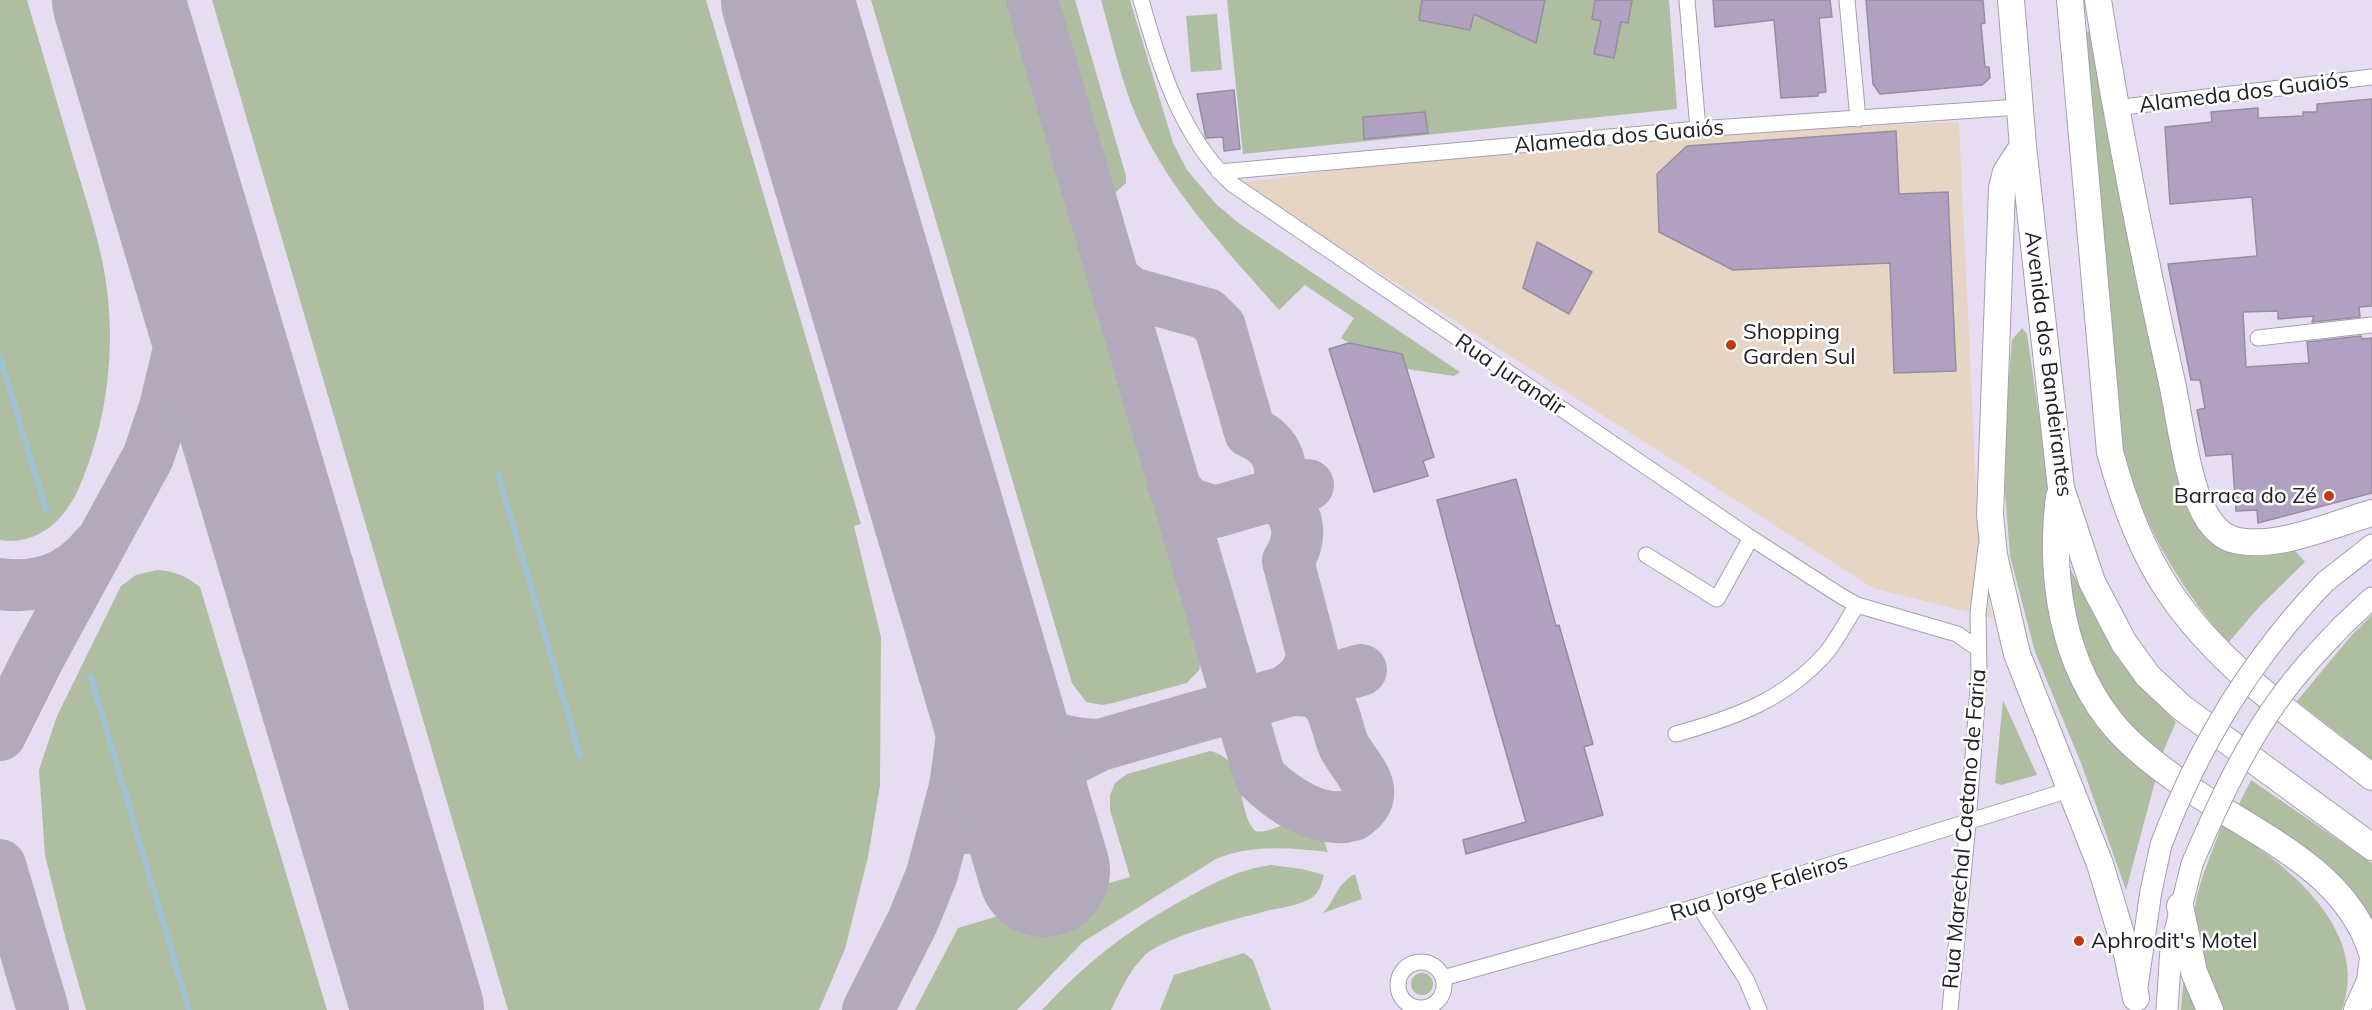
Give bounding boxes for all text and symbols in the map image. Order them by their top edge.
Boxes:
street label: Alameda dos Guaiós [2138,67,2350,119]
street label: Alameda dos Guaiós [1513,115,1725,159]
street label: Avenida dos Bandeirantes [2019,230,2077,498]
place label: Shopping Garden Sul [1743,319,1856,370]
street label: Rua Jurandir [1450,328,1570,422]
marker: Shopping Garden Sul [1724,338,1738,352]
place label: Barraca do Zé [2174,483,2317,509]
marker: Barraca do Zé [2322,489,2336,503]
street label: Rua Marechal Caetano de Faria [1938,668,1992,990]
street label: Rua Jorge Faleiros [1667,848,1851,928]
place label: Aphrodit's Motel [2091,928,2257,954]
marker: Aphrodit's Motel [2072,934,2086,948]

